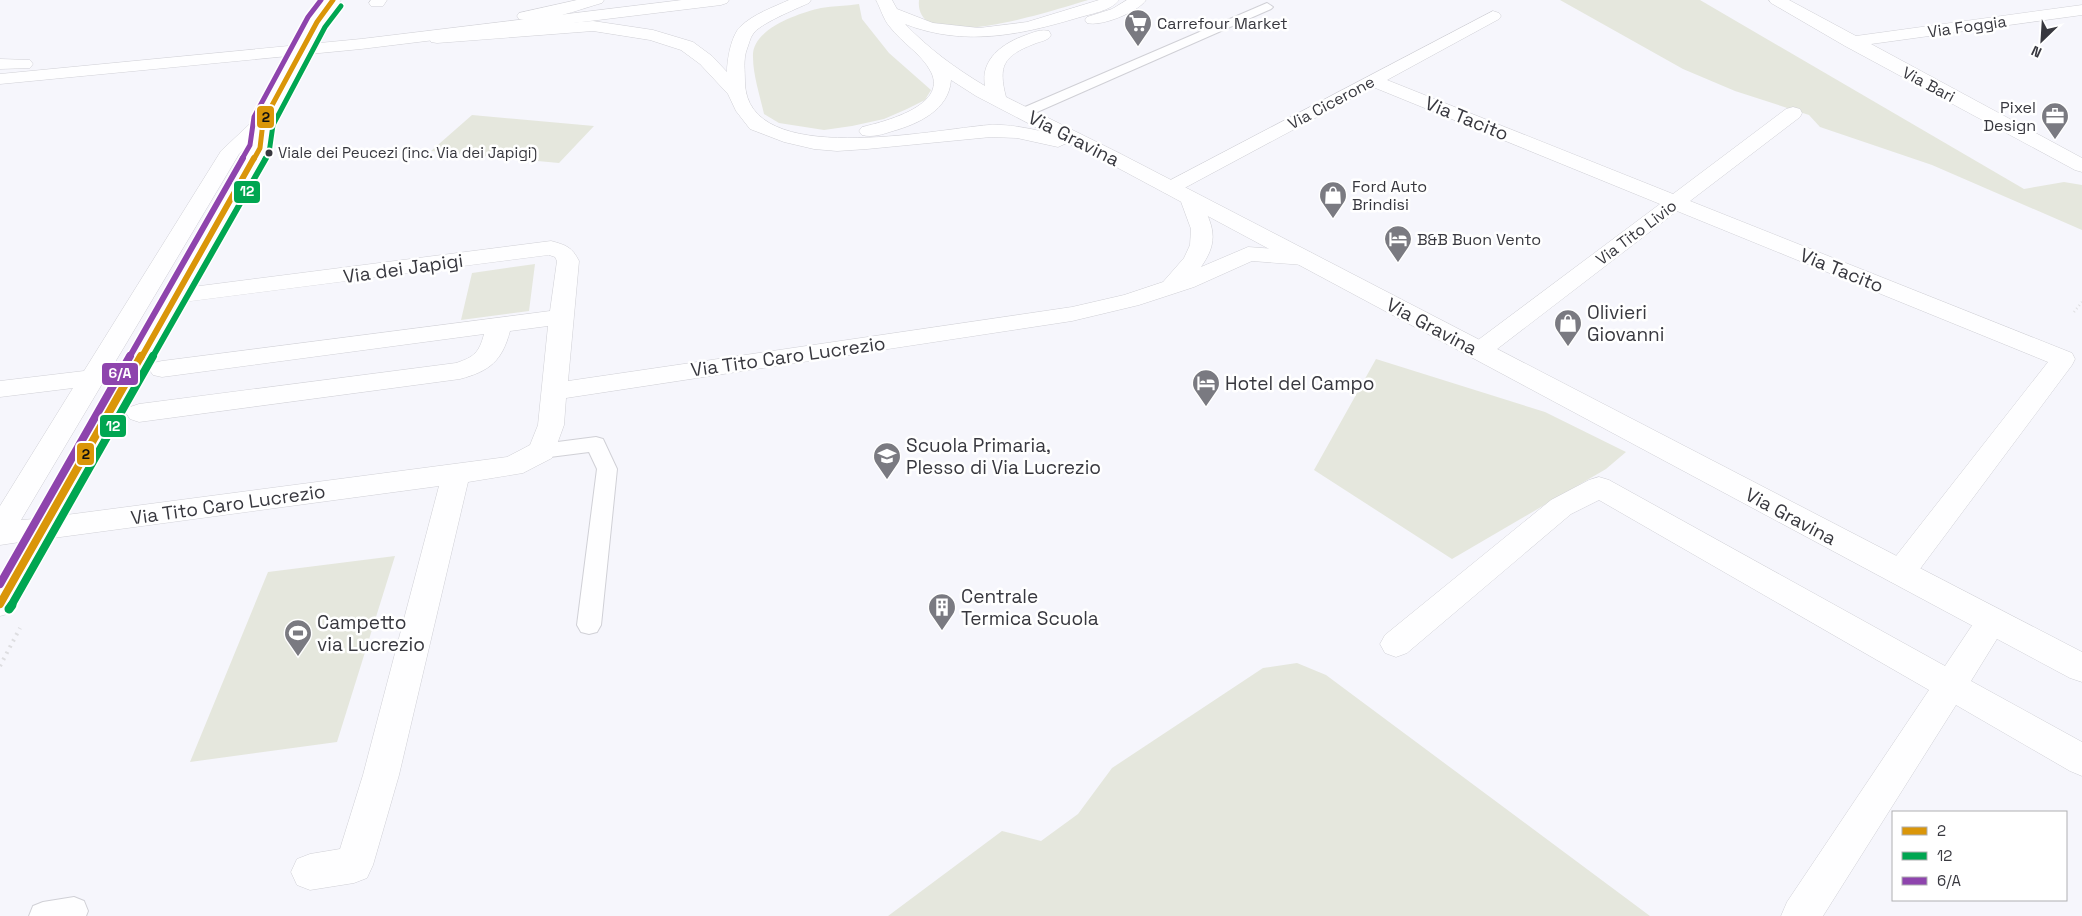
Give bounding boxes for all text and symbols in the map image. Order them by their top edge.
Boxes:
supermarket icon: Carrefour Market [1123,8,1153,47]
street label: Via Foggia [1926,11,2008,42]
place label: Carrefour Market [1157,13,1288,34]
north arrow [2017,15,2067,65]
text: N [2028,42,2045,62]
street label: Via Bari [1899,62,1959,107]
street label: Via Cicerone [1284,71,1378,134]
street label: Via Tacito [1421,90,1512,147]
place label: Pixel Design [1983,97,2036,136]
office icon: Pixel Design [2040,101,2070,140]
line badge: 2 [256,105,275,129]
street label: Via Gravina [1024,105,1124,172]
text: 2 [262,108,270,126]
place label: Viale dei Peucezi (inc. Via dei Japigi) [278,143,537,163]
marker: Viale dei Peucezi (inc. Via dei Japigi) [264,148,274,158]
place label: Ford Auto Brindisi [1352,176,1427,215]
line badge: 12 [233,180,261,204]
shop icon: Ford Auto Brindisi [1318,180,1348,219]
text: 12 [240,182,254,200]
street label: Via Tito Livio [1592,195,1681,270]
hotel icon: B&B Buon Vento [1383,224,1413,263]
place label: B&B Buon Vento [1417,229,1541,250]
street label: Via Tacito [1796,242,1887,299]
street label: Via dei Japigi [342,248,465,289]
street label: Via Gravina [1382,292,1482,361]
place label: Olivieri Giovanni [1587,300,1664,347]
shop icon: Olivieri Giovanni [1553,308,1583,347]
street label: Via Tito Caro Lucrezio [689,330,887,383]
line badge: 6/A [101,362,139,386]
text: 6/A [109,364,132,382]
hotel icon: Hotel del Campo [1191,368,1221,407]
place label: Hotel del Campo [1225,371,1374,396]
line badge: 12 [99,414,127,438]
text: 12 [106,417,120,435]
place label: Scuola Primaria, Plesso di Via Lucrezio [906,433,1101,480]
school or university icon: Scuola Primaria, Plesso di Via Lucrezio [872,441,902,480]
line badge: 2 [76,442,95,466]
text: 2 [82,445,90,463]
street label: Via Tito Caro Lucrezio [129,478,327,531]
street label: Via Gravina [1741,482,1841,551]
place label: Centrale Termica Scuola [961,584,1099,631]
building icon: Centrale Termica Scuola [927,592,957,631]
place label: Campetto via Lucrezio [317,610,425,657]
sports icon: Campetto via Lucrezio [283,618,313,657]
legend [1892,811,2067,901]
text: 2 [1937,821,1946,840]
text: 12 [1937,846,1952,865]
text: 6/A [1937,871,1962,890]

